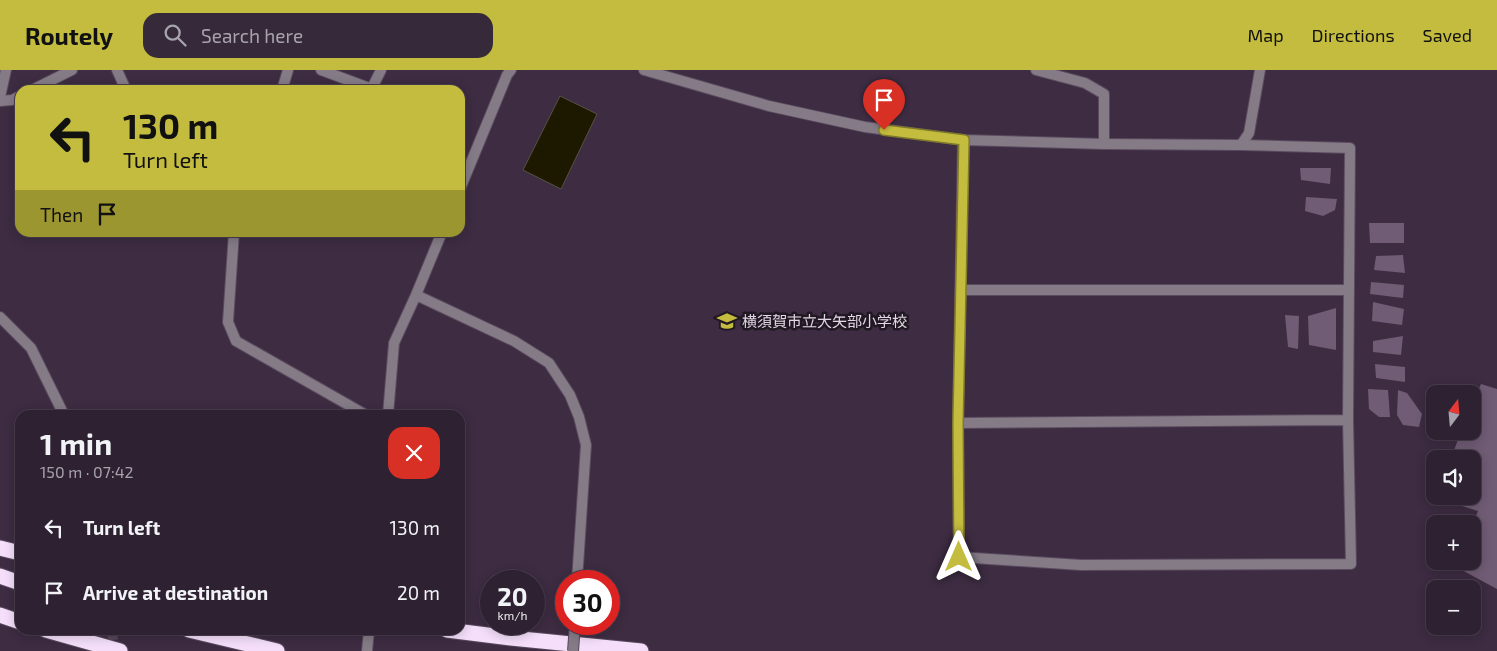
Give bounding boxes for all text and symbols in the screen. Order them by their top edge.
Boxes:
search box [143,13,493,58]
text: Routely [25,21,113,50]
icon: search [161,21,189,49]
text: Search here [201,24,303,47]
text: Map [1247,24,1284,46]
text: Directions [1312,24,1395,46]
text: Saved [1423,24,1472,46]
pin [863,79,905,130]
icon: arrive [870,86,898,114]
text: 130 m [123,104,218,146]
icon: left [40,105,105,170]
text: Turn left [123,146,208,172]
icon: arrive [93,200,121,228]
text: Then [40,203,83,226]
school or university icon: 横須賀市立大矢部小学校 [716,310,738,332]
place label: 横須賀市立大矢部小学校 [742,312,907,330]
north arrow [1426,385,1481,440]
map controls [1426,385,1481,635]
text: 1 min [40,425,112,461]
button: close [388,427,440,479]
button: sound [1426,450,1481,505]
text: 150 m · 07:42 [40,462,134,481]
icon: left [40,514,68,542]
button: + [1426,515,1481,570]
text: Turn left [83,516,160,539]
text: 130 m [390,516,440,539]
position arrow [932,530,984,582]
speed limit sign: 30 [555,570,620,635]
icon: arrive [40,579,68,607]
button: − [1426,580,1481,635]
text: Arrive at destination [83,581,268,604]
text: 20 m [397,581,440,604]
text: 20 [497,581,528,611]
text: km/h [498,608,527,622]

